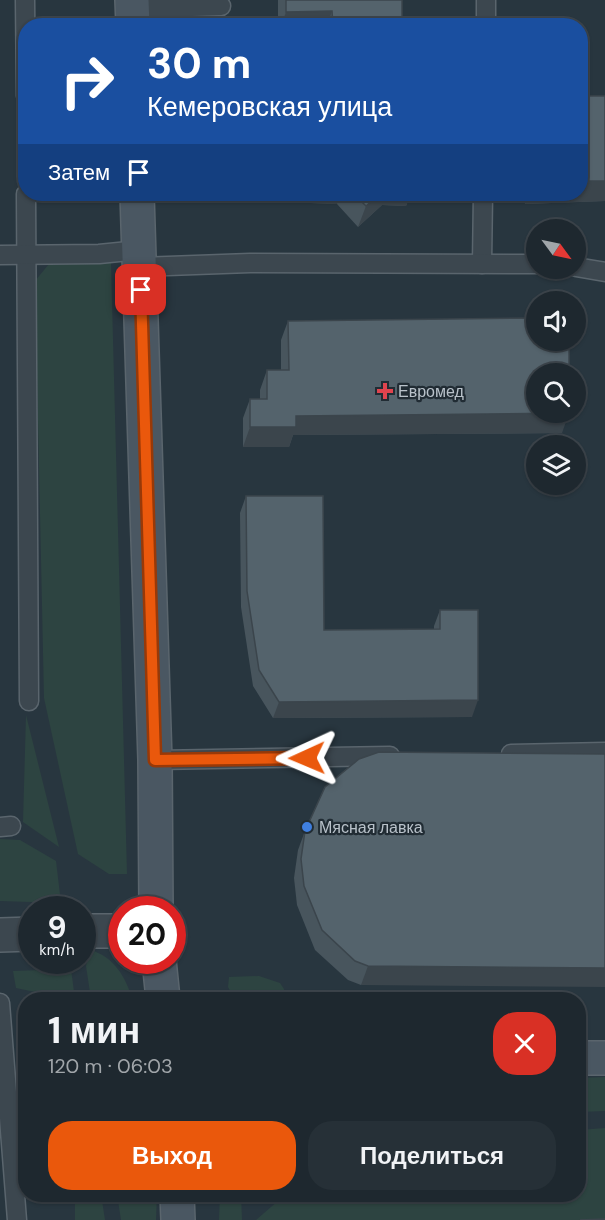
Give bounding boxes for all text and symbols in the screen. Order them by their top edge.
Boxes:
text: 30 m [147,36,251,91]
icon: right [48,42,126,120]
text: Кемеровская улица [147,89,392,124]
icon: arrive [122,156,155,189]
text: Затем [48,158,110,187]
north arrow [526,219,586,279]
map controls [526,219,586,495]
pin [115,264,166,315]
icon: arrive [124,273,157,306]
button: sound [526,291,586,351]
button: search [526,363,586,423]
place label: Евромед [398,381,465,402]
marker: Евромед [376,382,394,400]
button: layers [526,435,586,495]
position arrow [275,726,339,790]
place label: Мясная лавка [319,817,423,838]
marker: Мясная лавка [300,820,314,834]
speed limit sign: 20 [108,896,186,974]
text: 9 [47,908,67,947]
text: km/h [39,940,75,960]
text: 1 мин [48,1007,140,1054]
button: close [493,1012,556,1075]
text: 120 m · 06:03 [48,1053,173,1079]
button: Выход [48,1121,296,1190]
button: Поделиться [308,1121,556,1190]

